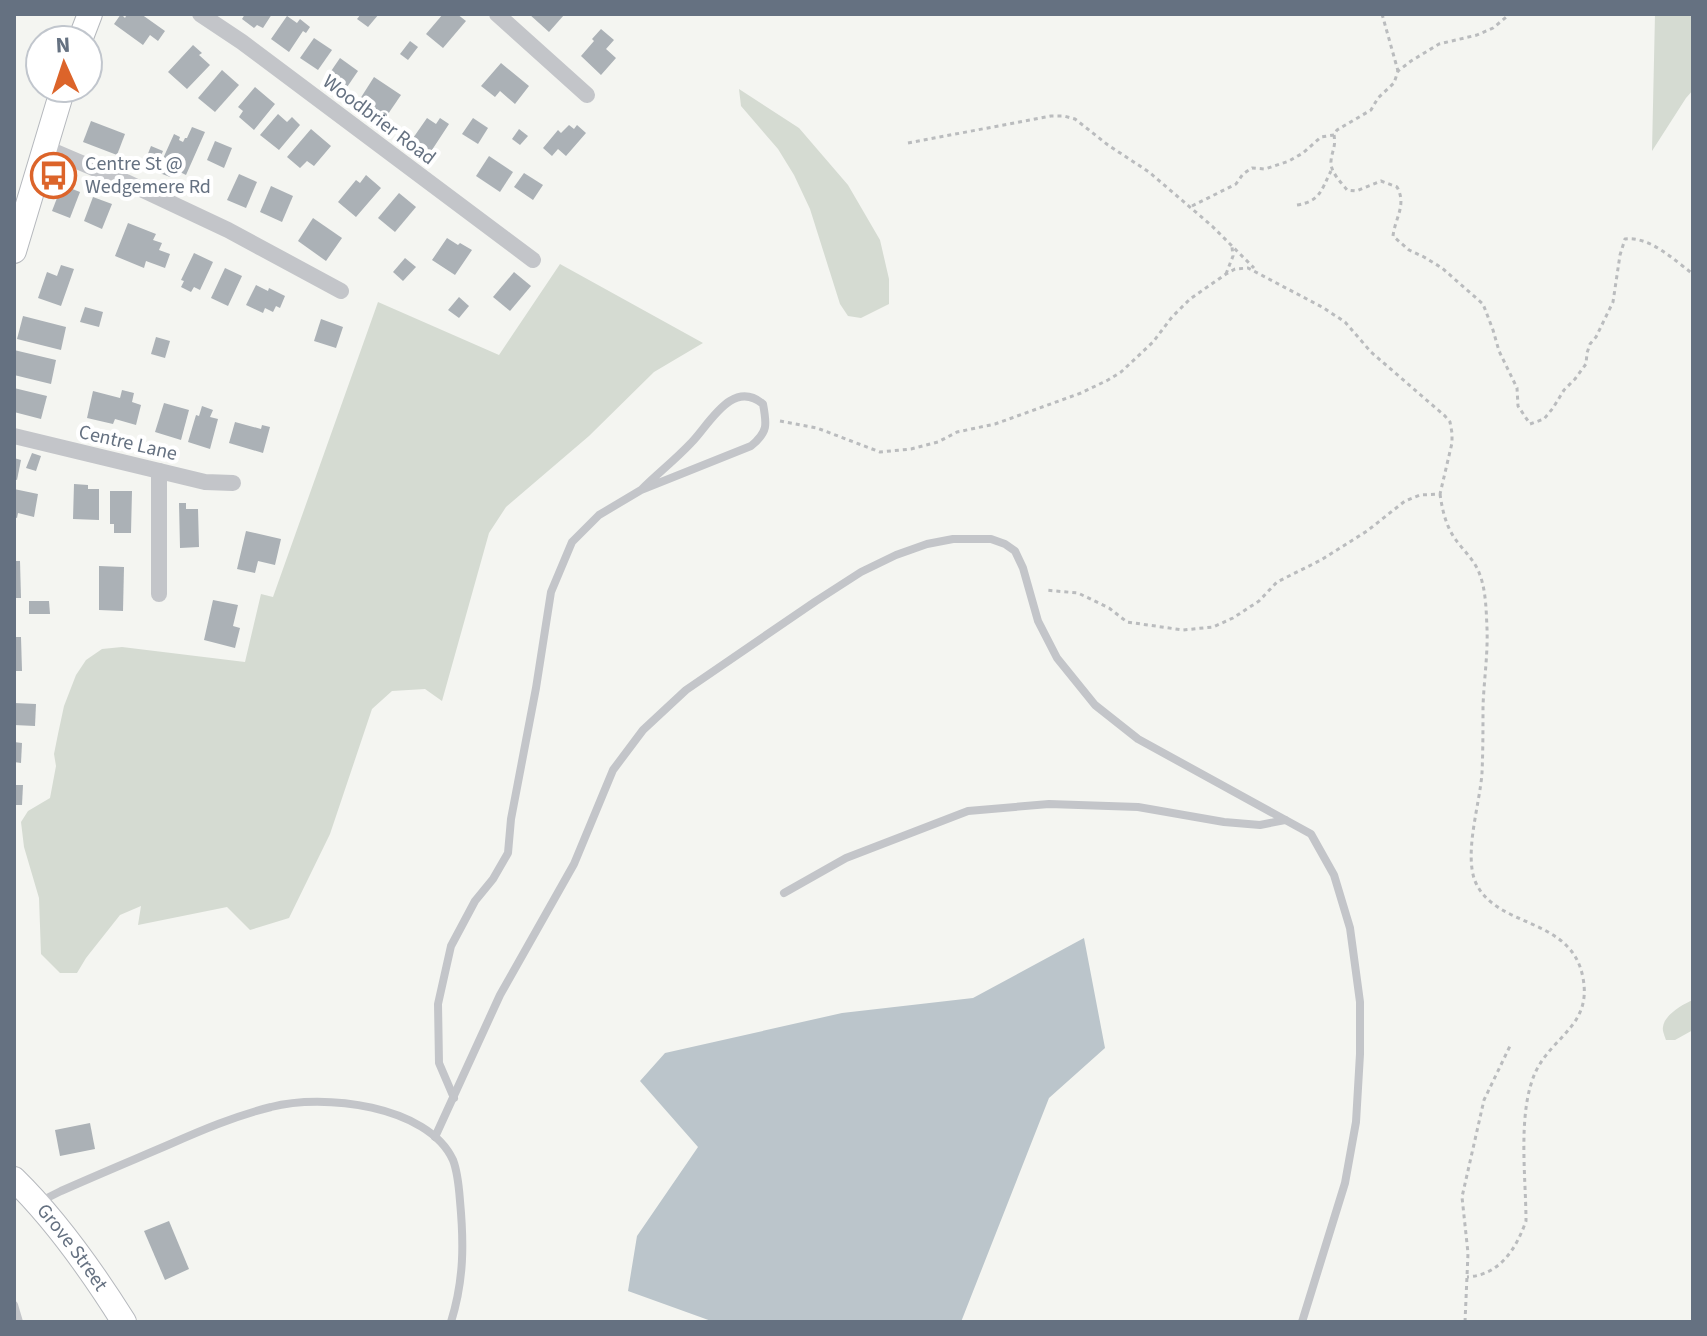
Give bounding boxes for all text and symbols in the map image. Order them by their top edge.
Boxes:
north arrow [24,24,104,104]
text: N [55,29,71,61]
street label: Woodbrier Road [317,68,441,172]
place label: Centre St @ Wedgemere Rd [85,150,211,201]
bus stop icon: Centre St @ Wedgemere Rd [30,152,78,200]
street label: Centre Lane [76,418,180,468]
street label: Grove Street [30,1198,114,1297]

